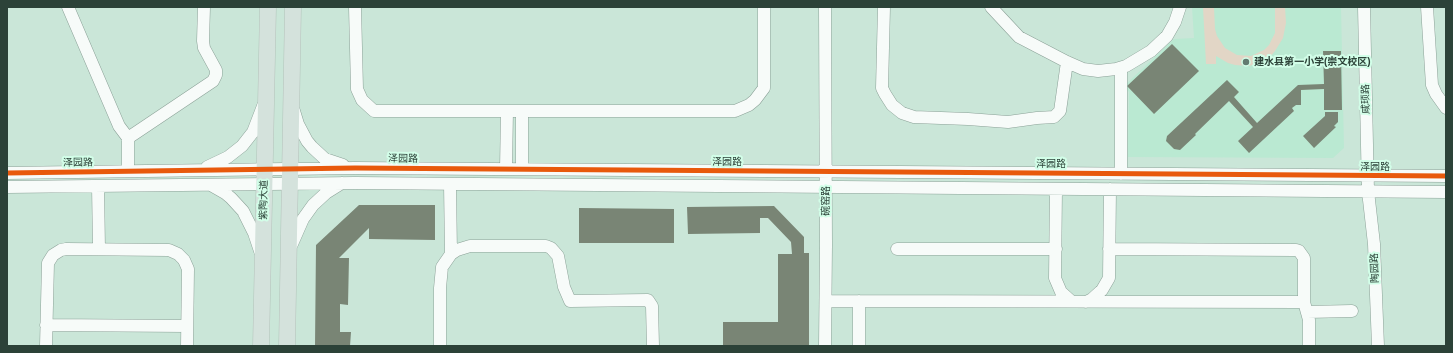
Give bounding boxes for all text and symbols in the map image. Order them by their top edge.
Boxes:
place label: 建水县第一小学(崇文校区) [1254,56,1371,68]
marker: 建水县第一小学(崇文校区) [1241,57,1251,67]
street label: 咸顼路 [1360,84,1372,114]
street label: 泽园路 [388,153,418,165]
street label: 泽园路 [712,156,742,168]
street label: 泽园路 [63,157,93,169]
street label: 泽园路 [1036,158,1066,170]
street label: 泽园路 [1360,161,1390,173]
street label: 紫陶大道 [258,180,270,220]
street label: 碗窑路 [820,186,832,216]
street label: 陶园路 [1368,253,1382,283]

